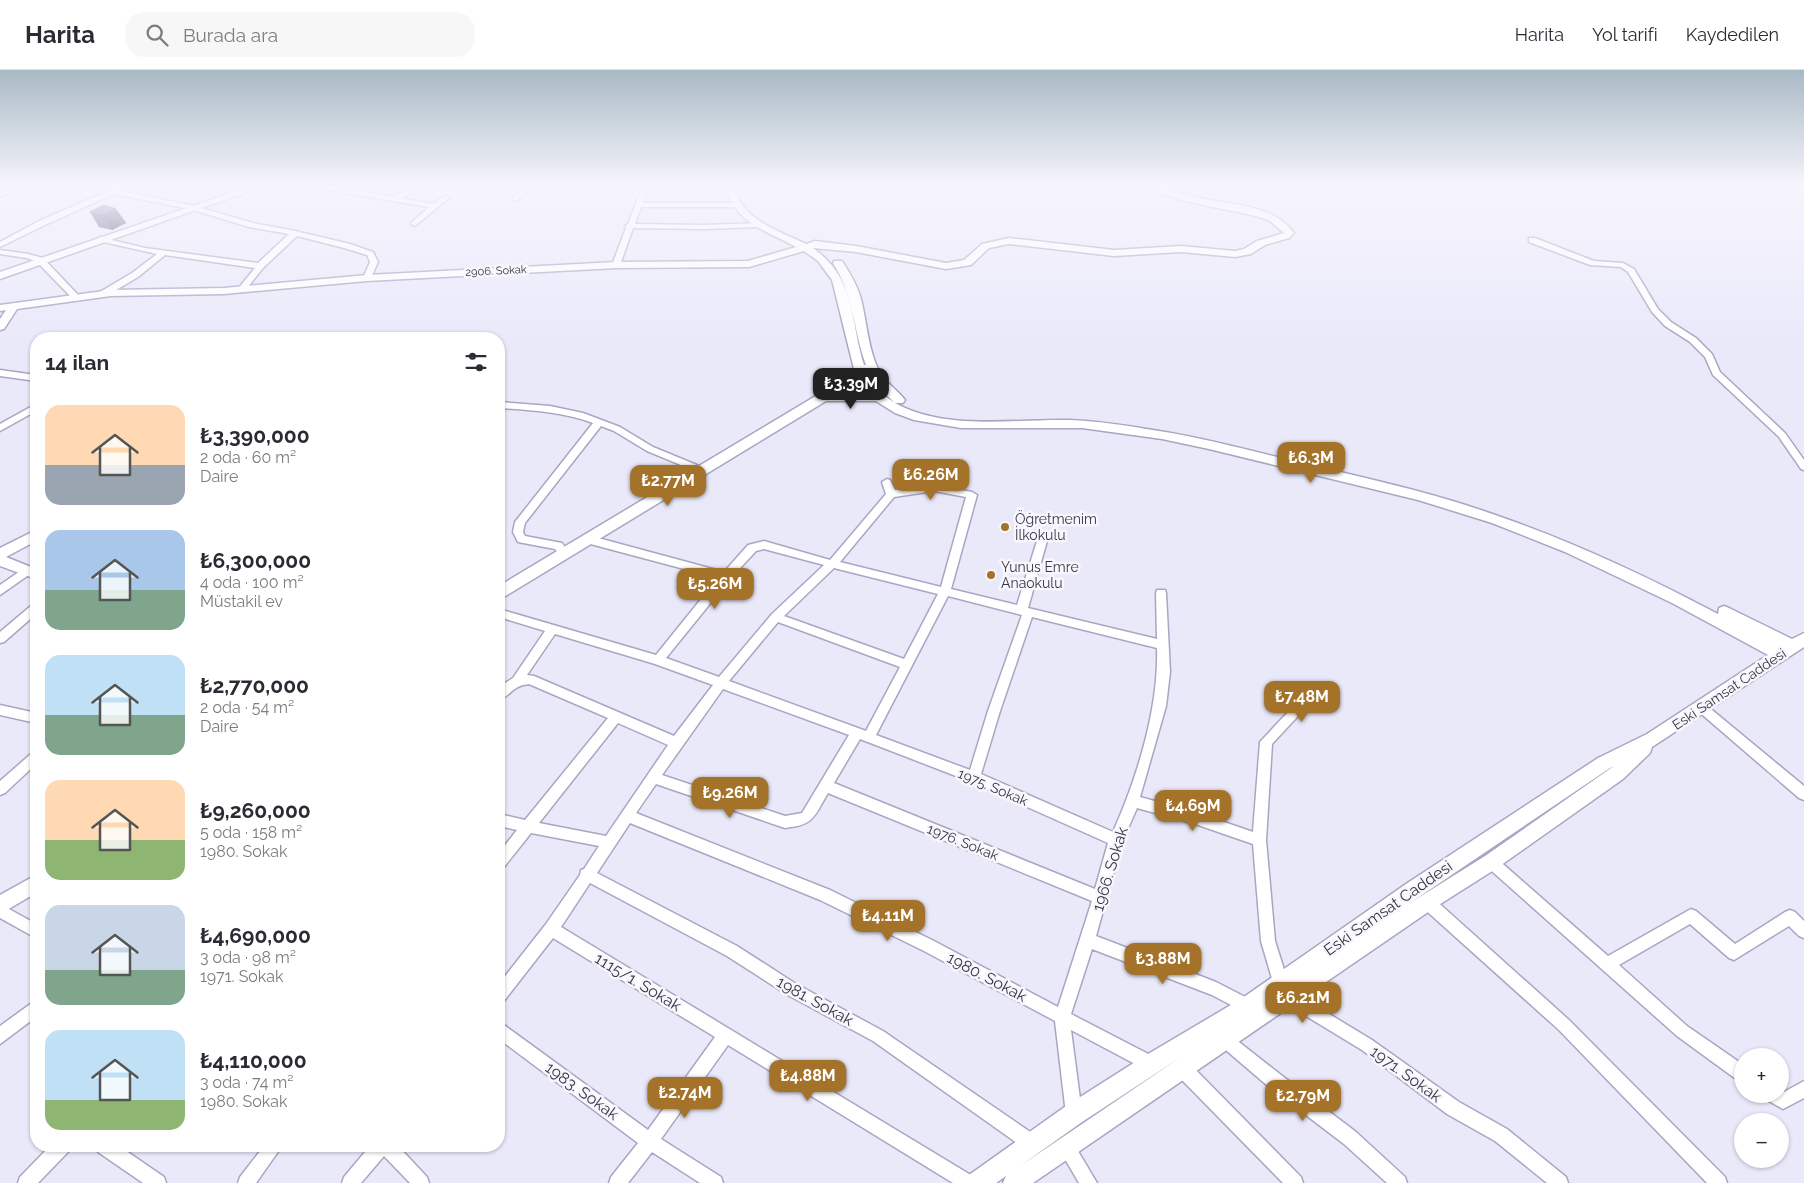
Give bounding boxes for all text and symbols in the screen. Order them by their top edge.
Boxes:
search box [125,12,475,57]
text: Harita [25,20,95,49]
icon: search [143,21,171,49]
text: Burada ara [183,24,278,46]
text: Harita [1515,24,1564,45]
text: Yol tarifi [1592,24,1658,45]
text: Kaydedilen [1686,24,1779,45]
street label: 2906. Sokak [465,263,527,279]
icon: filters [462,348,490,376]
text: 14 ilan [45,350,109,375]
pin: ₺3.39M [810,368,892,410]
text: ₺3.39M [824,374,878,393]
text: ₺3,390,000 [200,423,310,448]
icon: home [85,425,145,485]
pin: ₺6.3M [1276,442,1346,484]
text: 2 oda · 60 m² [200,448,296,467]
text: ₺6.3M [1288,448,1334,467]
pin: ₺6.26M [890,458,972,501]
pin: ₺2.77M [627,464,709,507]
text: ₺6.26M [903,465,959,484]
text: Daire [200,467,238,486]
text: ₺2.77M [641,471,695,490]
place label: Öğretmenim İlkokulu [1015,509,1097,543]
marker: Öğretmenim İlkokulu [999,521,1011,533]
text: ₺6,300,000 [200,548,311,573]
icon: home [85,550,145,610]
place label: Yunus Emre Anaokulu [1001,559,1079,591]
pin: ₺5.26M [674,568,756,610]
marker: Yunus Emre Anaokulu [985,569,997,581]
text: 4 oda · 100 m² [200,573,304,592]
text: ₺5.26M [688,574,742,593]
text: Müstakil ev [200,592,283,611]
street label: Eski Samsat Caddesi [1669,645,1789,733]
text: ₺2,770,000 [200,673,309,698]
icon: home [85,675,145,735]
pin: ₺7.48M [1261,680,1343,723]
text: ₺7.48M [1275,687,1329,706]
text: 2 oda · 54 m² [200,698,294,717]
text: Daire [200,717,238,736]
street label: 1975. Sokak [956,765,1031,809]
pin: ₺9.26M [689,776,771,819]
text: ₺9.26M [702,783,758,802]
pin: ₺4.69M [1152,790,1234,832]
text: ₺4.69M [1165,796,1221,815]
text: ₺9,260,000 [200,798,311,823]
icon: home [85,800,145,860]
street label: 1976. Sokak [925,820,1002,864]
text: 5 oda · 158 m² [200,823,302,842]
street label: 1966. Sokak [1088,824,1132,914]
text: 1980. Sokak [200,842,288,861]
street label: Eski Samsat Caddesi [1320,856,1456,960]
pin: ₺4.11M [847,900,929,942]
text: ₺4.11M [862,906,914,925]
text: ₺4,690,000 [200,923,311,948]
icon: home [85,925,145,985]
pin: ₺3.88M [1122,942,1204,985]
text: 3 oda · 98 m² [200,948,296,967]
street label: 1980. Sokak [944,948,1031,1006]
street label: 1115/1. Sokak [591,949,685,1015]
text: ₺3.88M [1135,949,1191,968]
text: 1971. Sokak [200,967,284,986]
street label: 1981. Sokak [773,972,857,1030]
pin: ₺6.21M [1262,982,1344,1024]
text: ₺6.21M [1276,988,1330,1007]
street label: 1971. Sokak [1367,1042,1446,1107]
text: ₺4,110,000 [200,1048,307,1073]
map controls [1734,1048,1789,1168]
button: + [1734,1048,1789,1103]
icon: home [85,1050,145,1110]
street label: 1983. Sokak [542,1058,623,1124]
pin: ₺4.88M [767,1060,849,1102]
text: ₺4.88M [780,1066,836,1085]
text: 3 oda · 74 m² [200,1073,293,1092]
pin: ₺2.74M [644,1076,726,1119]
pin: ₺2.79M [1262,1080,1344,1122]
text: ₺2.74M [658,1083,712,1102]
text: ₺2.79M [1276,1086,1330,1105]
text: 1980. Sokak [200,1092,288,1111]
button: − [1734,1113,1789,1168]

